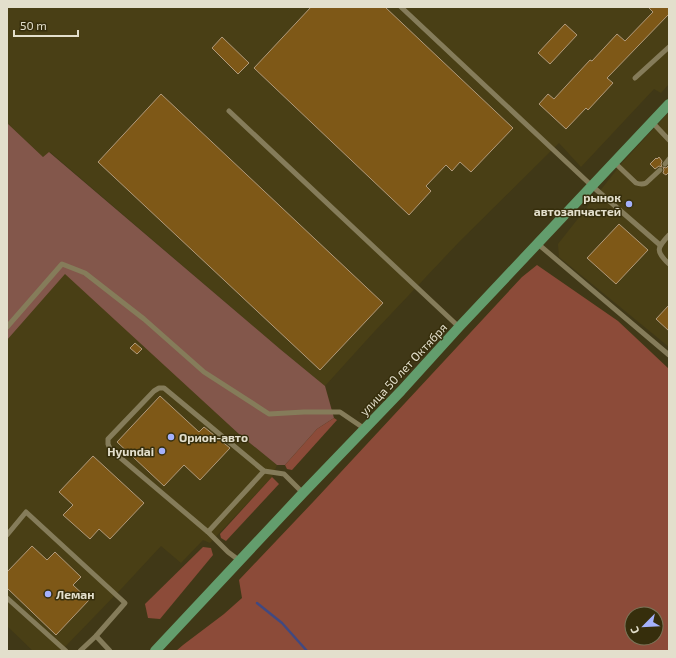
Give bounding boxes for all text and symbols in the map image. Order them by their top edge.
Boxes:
scale bar [14,12,78,38]
text: 50 m [20,18,47,32]
place label: рынок автозапчастей [534,190,621,218]
marker: рынок автозапчастей [624,199,634,209]
street label: улица 50 лет Октября [357,320,450,419]
place label: Орион-авто [179,430,248,444]
marker: Орион-авто [166,432,176,442]
place label: Hyundai [107,444,154,459]
marker: Hyundai [157,446,167,456]
place label: Леман [56,587,95,601]
marker: Леман [43,589,53,599]
north arrow [624,606,664,646]
text: С [627,624,642,636]

